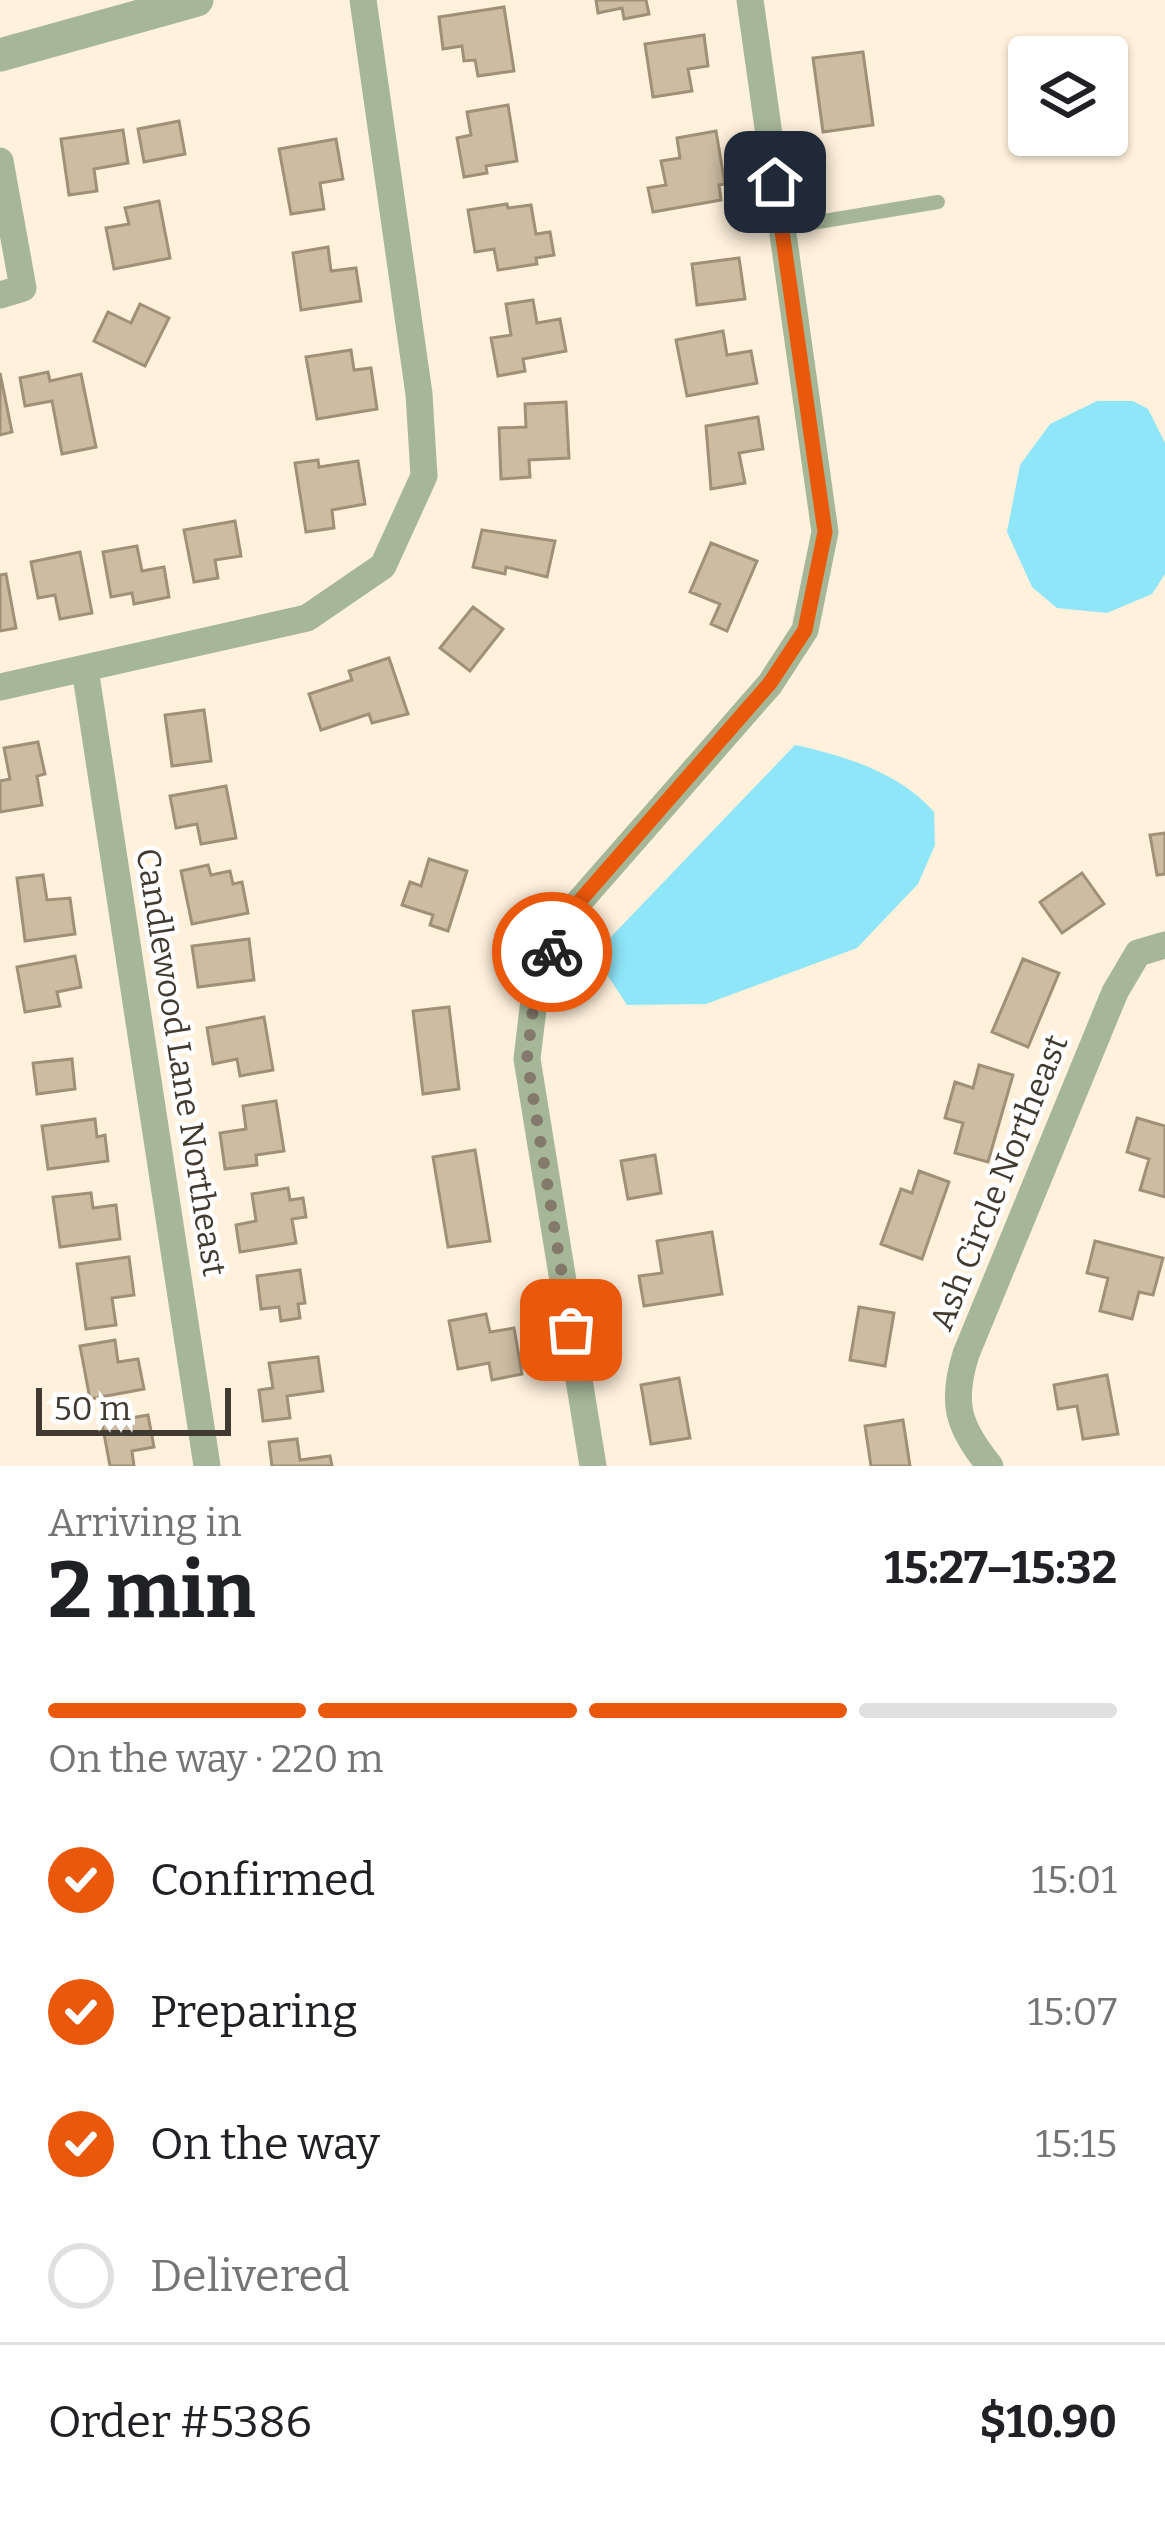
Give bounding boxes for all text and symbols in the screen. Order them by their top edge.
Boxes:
map controls [1008,36,1128,156]
button: layers [1008,36,1128,156]
pin [724,131,826,233]
icon: home [742,149,808,215]
street label: Candlewood Lane Northeast [127,845,235,1279]
courier [492,892,612,1012]
icon: bike [519,919,585,985]
street label: Ash Circle Northeast [921,1029,1077,1336]
pin [520,1279,622,1381]
icon: bag [538,1297,604,1363]
scale bar [36,1382,231,1435]
text: 50 m [54,1389,131,1429]
text: Arriving in [48,1500,242,1546]
text: 15:27–15:32 [884,1541,1117,1595]
text: 2 min [48,1544,255,1638]
text: On the way · 220 m [48,1736,384,1782]
icon: check [48,1847,114,1913]
text: Confirmed [150,1853,375,1907]
text: 15:01 [1031,1857,1117,1903]
icon: check [48,1979,114,2045]
text: Preparing [150,1985,358,2039]
text: 15:07 [1028,1989,1117,2035]
icon: check [48,2111,114,2177]
text: On the way [150,2117,380,2171]
text: 15:15 [1035,2121,1117,2167]
text: Delivered [150,2249,350,2303]
text: Order #5386 [48,2395,312,2449]
text: $10.90 [979,2395,1117,2449]

